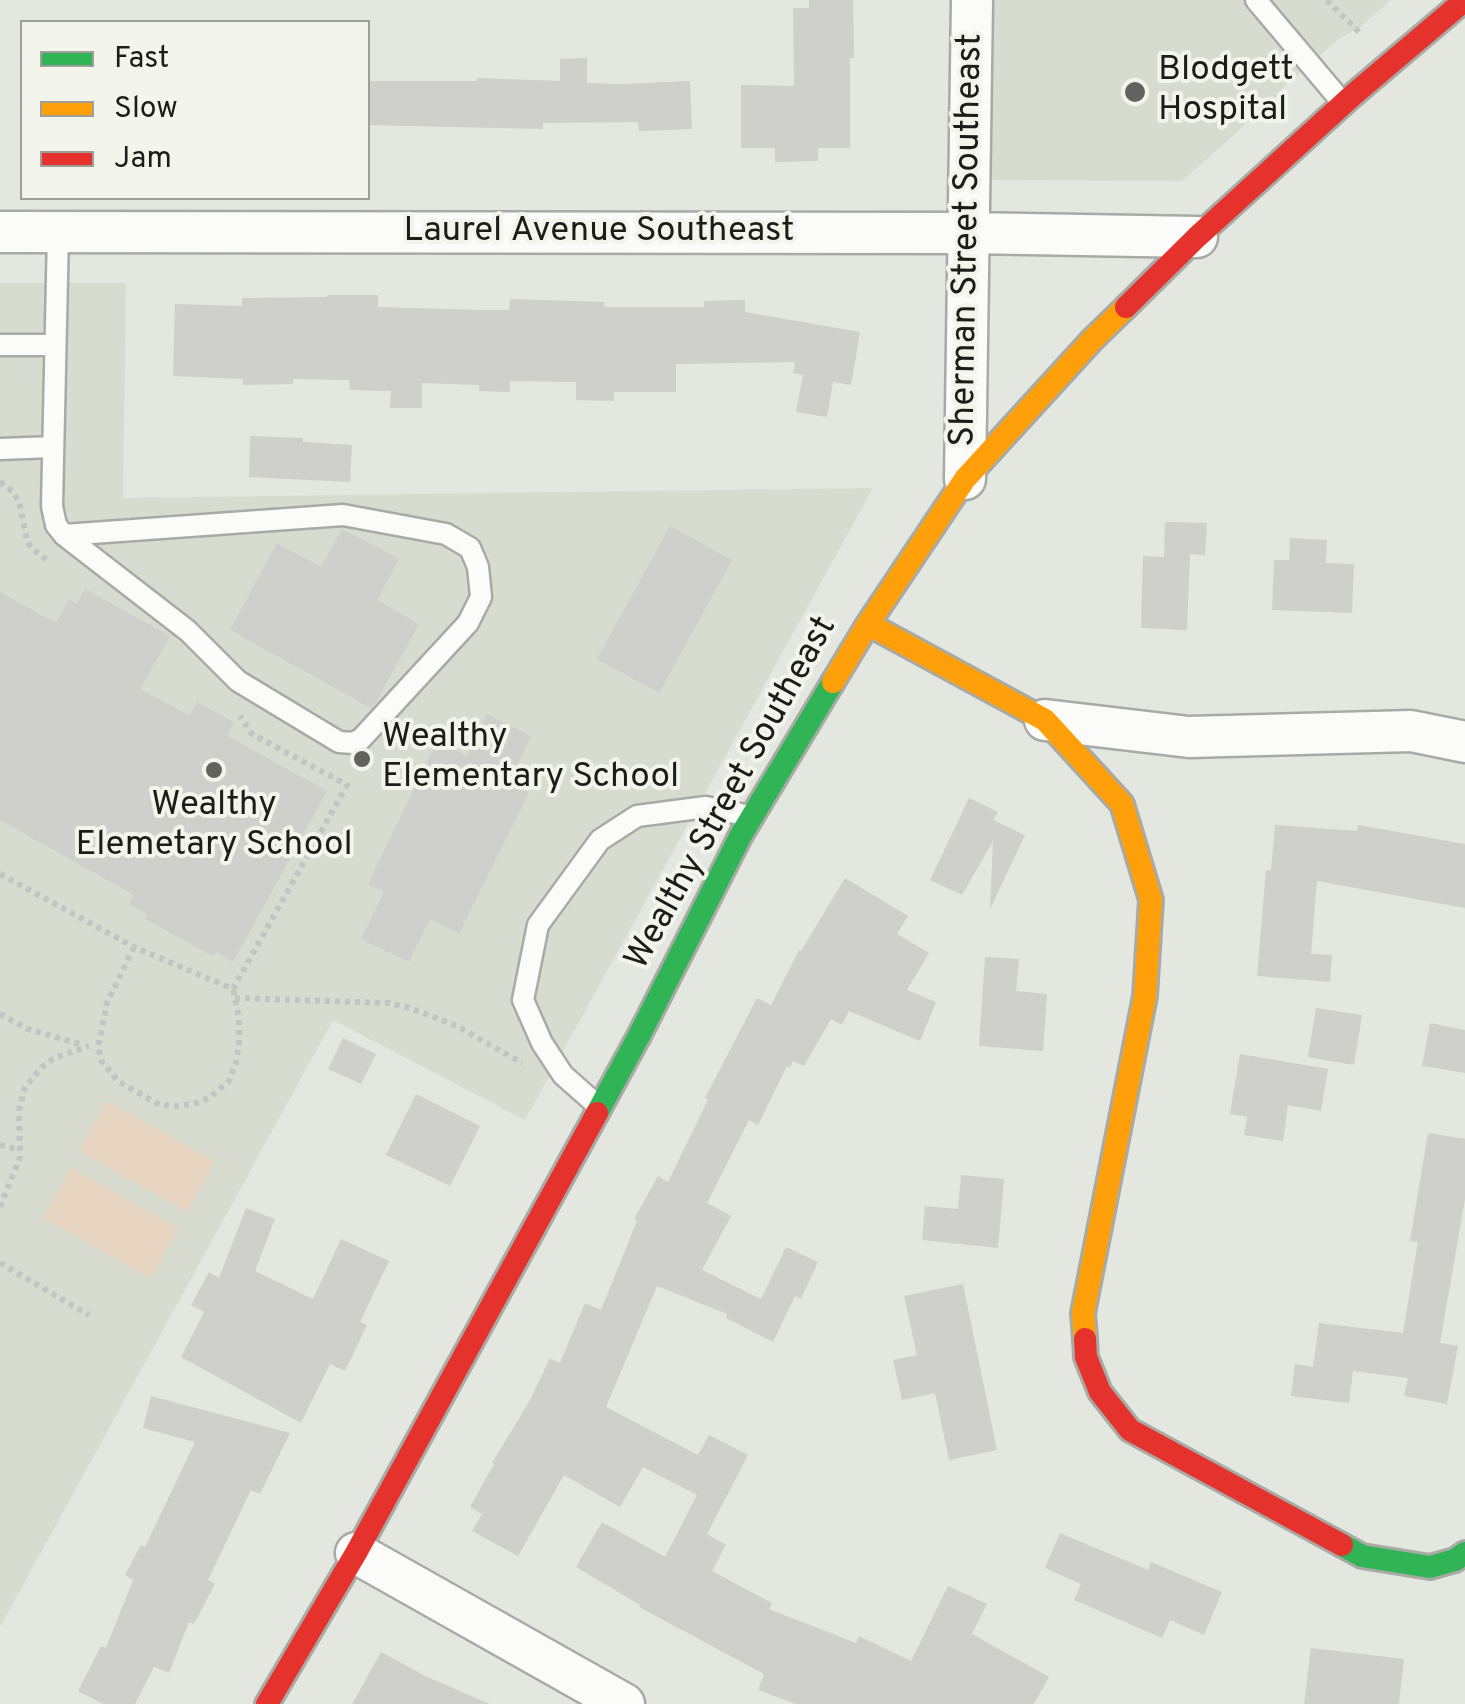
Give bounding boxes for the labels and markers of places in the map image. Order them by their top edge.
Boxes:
place label: Blodgett Hospital [1158,51,1294,133]
marker: Blodgett Hospital [1122,79,1148,105]
place label: Wealthy Elementary School [382,718,679,800]
marker: Wealthy Elementary School [351,748,373,770]
marker: Wealthy Elemetary School [203,759,225,781]
place label: Wealthy Elemetary School [75,786,353,868]

